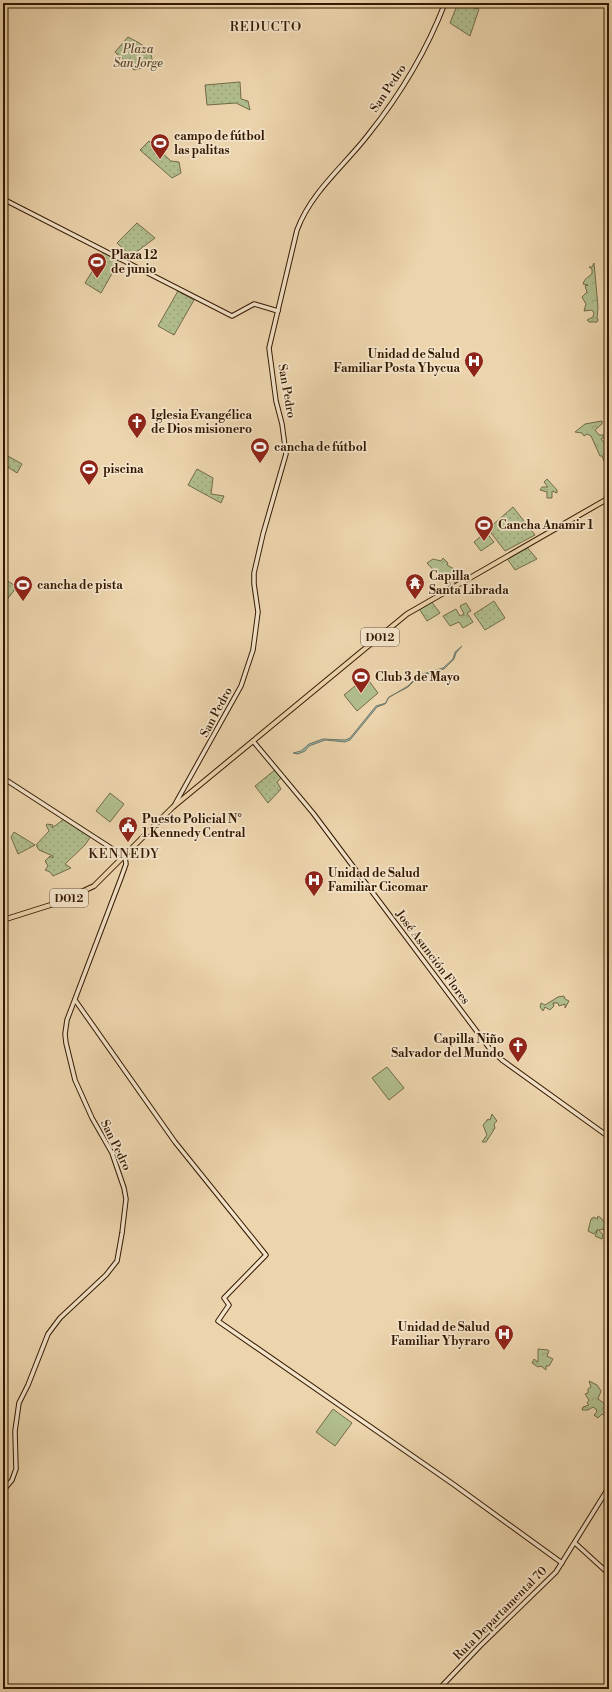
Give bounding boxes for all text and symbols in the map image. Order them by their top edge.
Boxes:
district label: REDUCTO [230,19,302,35]
park label: Plaza San Jorge [113,42,163,71]
street label: San Pedro [367,61,410,115]
place label: campo de fútbol las palitas [174,129,265,158]
sports icon: campo de fútbol las palitas [149,132,171,160]
place label: Plaza 12 de junio [111,248,157,277]
sports icon: Plaza 12 de junio [86,251,108,279]
place label: Unidad de Salud Familiar Posta Ybycua [334,347,461,376]
hospital icon: Unidad de Salud Familiar Posta Ybycua [463,350,485,378]
street label: San Pedro [274,363,299,420]
place label: Iglesia Evangélica de Dios misionero [151,408,253,437]
church icon: Iglesia Evangélica de Dios misionero [126,411,148,439]
sports icon: cancha de fútbol [249,436,271,464]
place label: cancha de fútbol [274,440,367,455]
sports icon: piscina [78,458,100,486]
place label: piscina [103,462,144,477]
sports icon: Cancha Anamir 1 [473,514,495,542]
place label: Cancha Anamir 1 [498,518,594,533]
place label: Capilla Santa Librada [429,569,509,598]
temple icon: Capilla Santa Librada [404,572,426,600]
sports icon: cancha de pista [12,574,34,602]
place label: cancha de pista [37,578,123,593]
road number: D012 [361,628,399,646]
sports icon: Club 3 de Mayo [350,666,372,694]
place label: Club 3 de Mayo [375,670,460,685]
street label: San Pedro [197,684,236,740]
place label: Puesto Policial N° 1 Kennedy Central [142,812,245,841]
public building icon: Puesto Policial N° 1 Kennedy Central [117,815,139,843]
district label: KENNEDY [88,846,160,862]
place label: Unidad de Salud Familiar Cicomar [328,866,428,895]
hospital icon: Unidad de Salud Familiar Cicomar [303,869,325,897]
road number: D012 [50,889,88,907]
street label: José Asunción Flores [392,906,473,1007]
place label: Capilla Niño Salvador del Mundo [391,1032,504,1061]
church icon: Capilla Niño Salvador del Mundo [507,1035,529,1063]
street label: San Pedro [97,1117,134,1173]
place label: Unidad de Salud Familiar Ybyraro [391,1320,490,1349]
hospital icon: Unidad de Salud Familiar Ybyraro [493,1323,515,1351]
street label: Ruta Departamental 70 [450,1563,550,1663]

